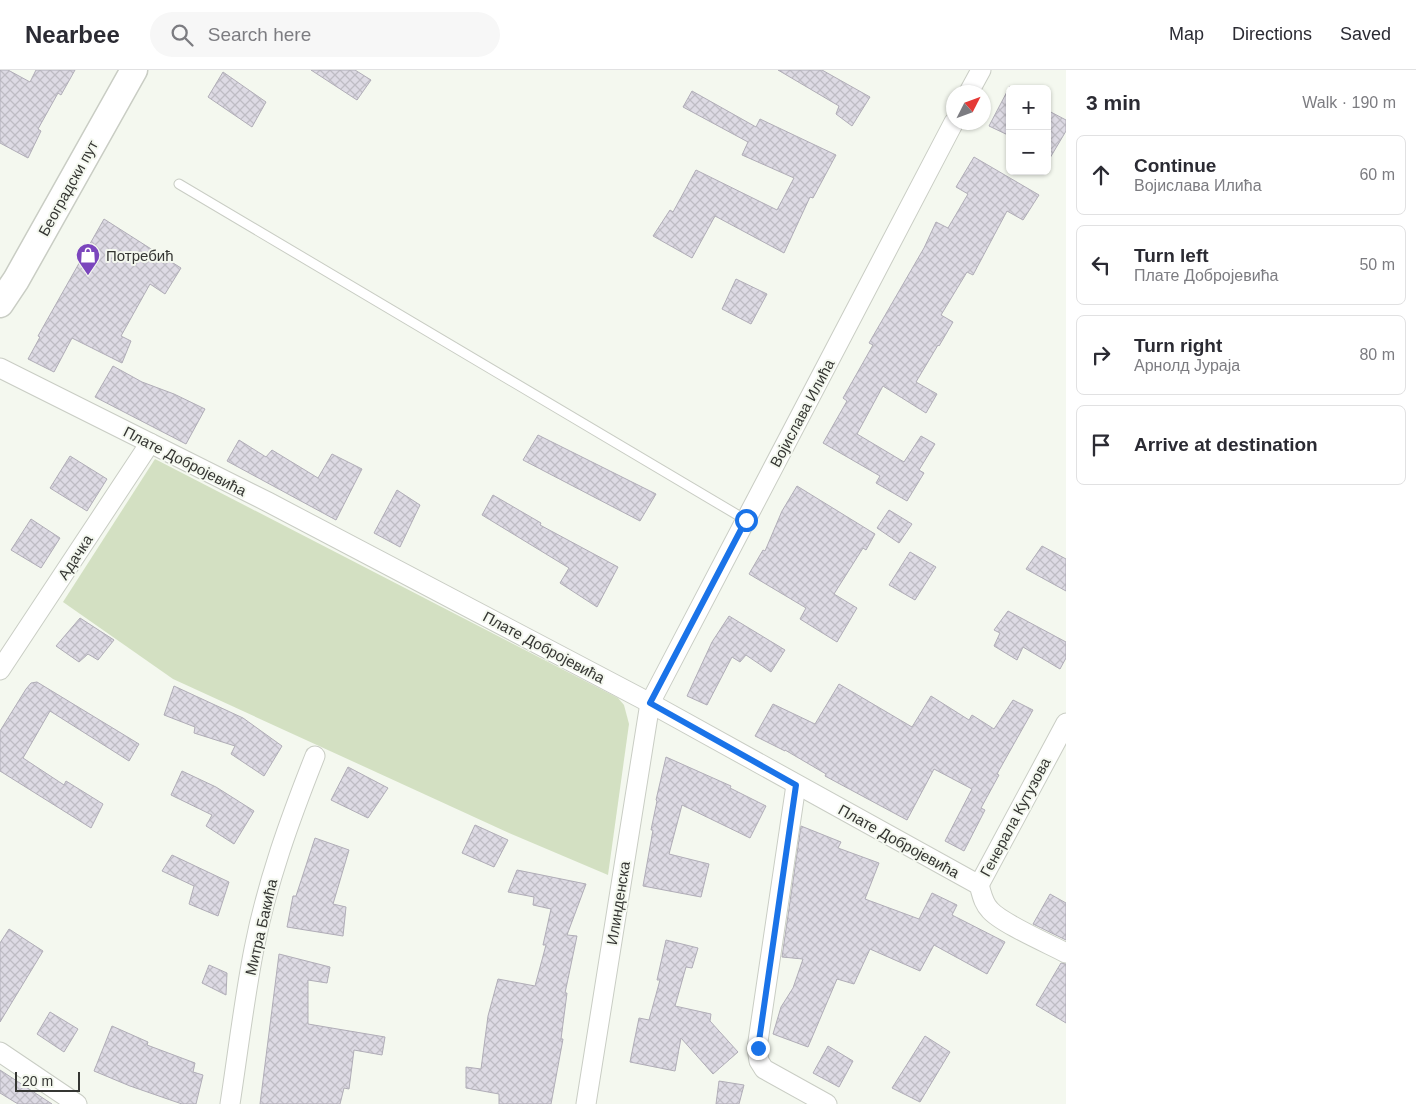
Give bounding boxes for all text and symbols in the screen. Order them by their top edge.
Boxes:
search box [150,12,500,57]
text: Nearbee [25,21,120,48]
icon: search [168,21,196,49]
text: Search here [208,24,311,45]
text: Map [1169,24,1204,44]
text: Directions [1232,24,1312,44]
text: Saved [1340,24,1391,44]
north arrow [946,85,991,130]
map controls [1006,85,1051,175]
button: + [1006,85,1051,130]
text: 3 min [1086,91,1141,114]
text: Walk · 190 m [1302,94,1396,111]
button: − [1006,130,1051,175]
street label: Београдски пут [35,137,101,239]
text: Continue [1134,155,1216,176]
icon: ahead [1087,161,1115,189]
text: 60 m [1359,166,1395,183]
text: Војислава Илића [1134,177,1262,194]
shop icon: Потребић [75,242,101,276]
text: Turn left [1134,245,1209,266]
place label: Потребић [106,247,174,264]
icon: left [1087,251,1115,279]
text: 50 m [1359,256,1395,273]
text: Плате Добројевића [1134,267,1278,284]
text: Turn right [1134,335,1222,356]
icon: right [1087,341,1115,369]
text: 80 m [1359,346,1395,363]
street label: Војислава Илића [766,356,838,470]
text: Арнолд Јураја [1134,357,1240,374]
street label: Плате Добројевића [121,423,250,500]
icon: arrive [1087,431,1115,459]
text: Arrive at destination [1134,434,1318,455]
route start [735,509,758,532]
street label: Адачка [54,531,96,583]
street label: Плате Добројевића [480,608,608,687]
street label: Генерала Кутузова [977,754,1054,879]
street label: Плате Добројевића [836,801,963,882]
street label: Илинденска [603,859,633,946]
street label: Митра Бакића [242,877,280,977]
route end [747,1037,770,1060]
scale bar [15,1069,80,1092]
text: 20 m [22,1073,53,1089]

